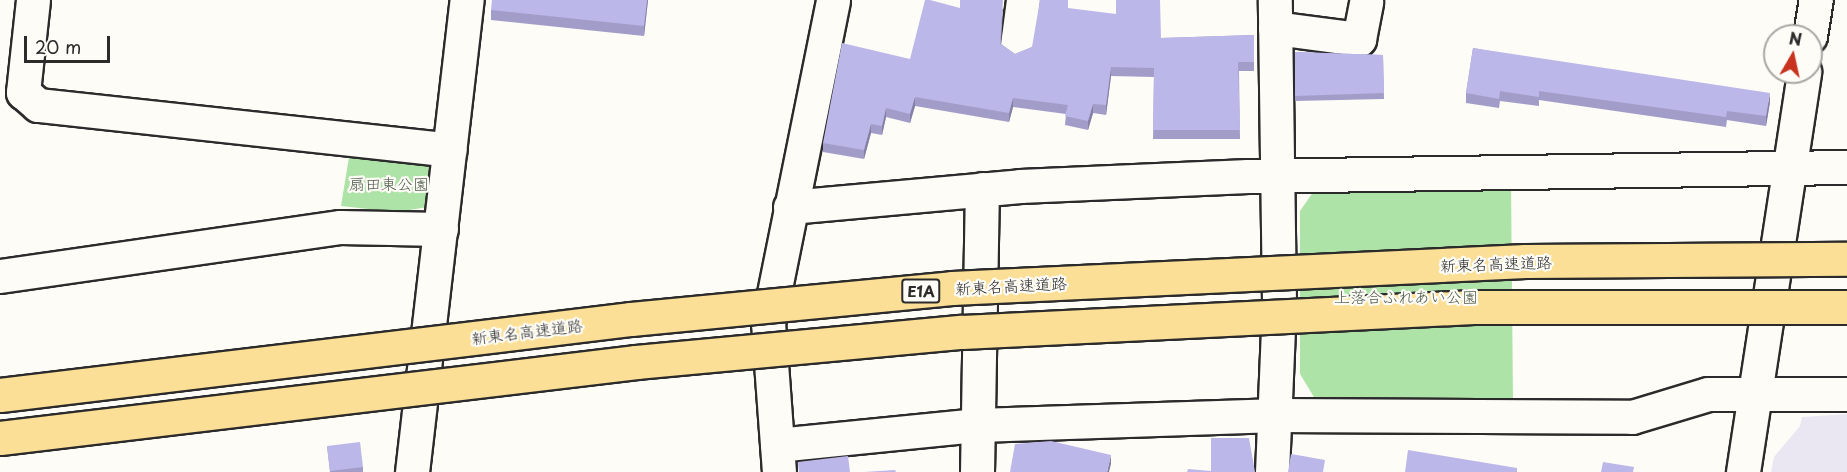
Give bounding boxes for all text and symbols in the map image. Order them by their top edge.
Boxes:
scale bar [27,24,112,62]
north arrow [1763,24,1823,84]
text: N [1787,25,1804,51]
text: 20 m [35,33,81,60]
park label: 扇田東公園 [349,173,429,193]
street label: 新東名高速道路 [1440,251,1552,275]
street label: 新東名高速道路 [955,272,1067,298]
road number: E1A [900,279,942,303]
park label: 上落合ふれあい公園 [1334,286,1478,306]
street label: 新東名高速道路 [470,315,584,347]

